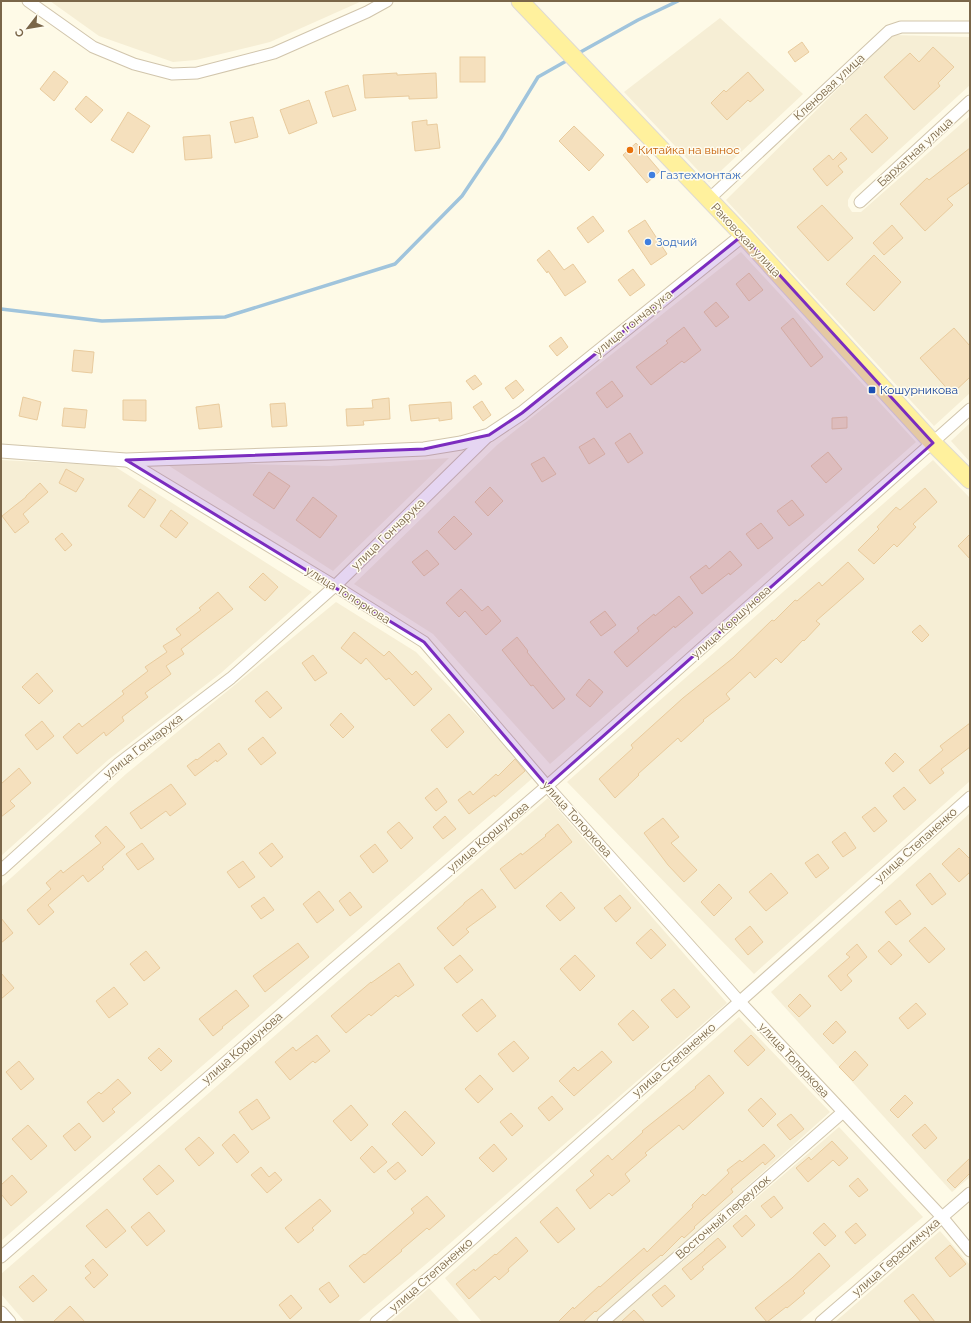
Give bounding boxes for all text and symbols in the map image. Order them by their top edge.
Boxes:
north arrow [8,8,48,48]
text: С [12,26,27,39]
street label: Кленовая улица [791,51,867,123]
street label: Бархатная улица [875,115,955,189]
place label: Китайка на вынос [638,143,740,157]
marker: Китайка на вынос [625,145,635,155]
place label: Газтехмонтаж [660,168,742,182]
marker: Газтехмонтаж [647,170,657,180]
street label: Раковская улица [708,200,784,280]
place label: Зодчий [656,235,697,249]
marker: Зодчий [643,237,653,247]
street label: улица Гончарука [591,287,675,359]
place label: Кошурникова [880,383,958,397]
marker: Кошурникова [867,385,877,395]
street label: улица Гончарука [348,495,428,573]
street label: улица Топоркова [303,563,393,627]
street label: улица Коршунова [688,583,774,661]
street label: улица Гончарука [101,711,185,781]
street label: улица Топоркова [539,778,615,860]
street label: улица Коршунова [444,799,532,875]
street label: улица Степаненко [872,805,960,885]
street label: улица Коршунова [199,1009,285,1087]
street label: улица Степаненко [630,1020,718,1100]
street label: улица Топоркова [756,1020,832,1100]
street label: Восточный переулок [673,1172,773,1262]
street label: улица Герасимчука [849,1215,943,1299]
street label: улица Степаненко [387,1235,475,1315]

